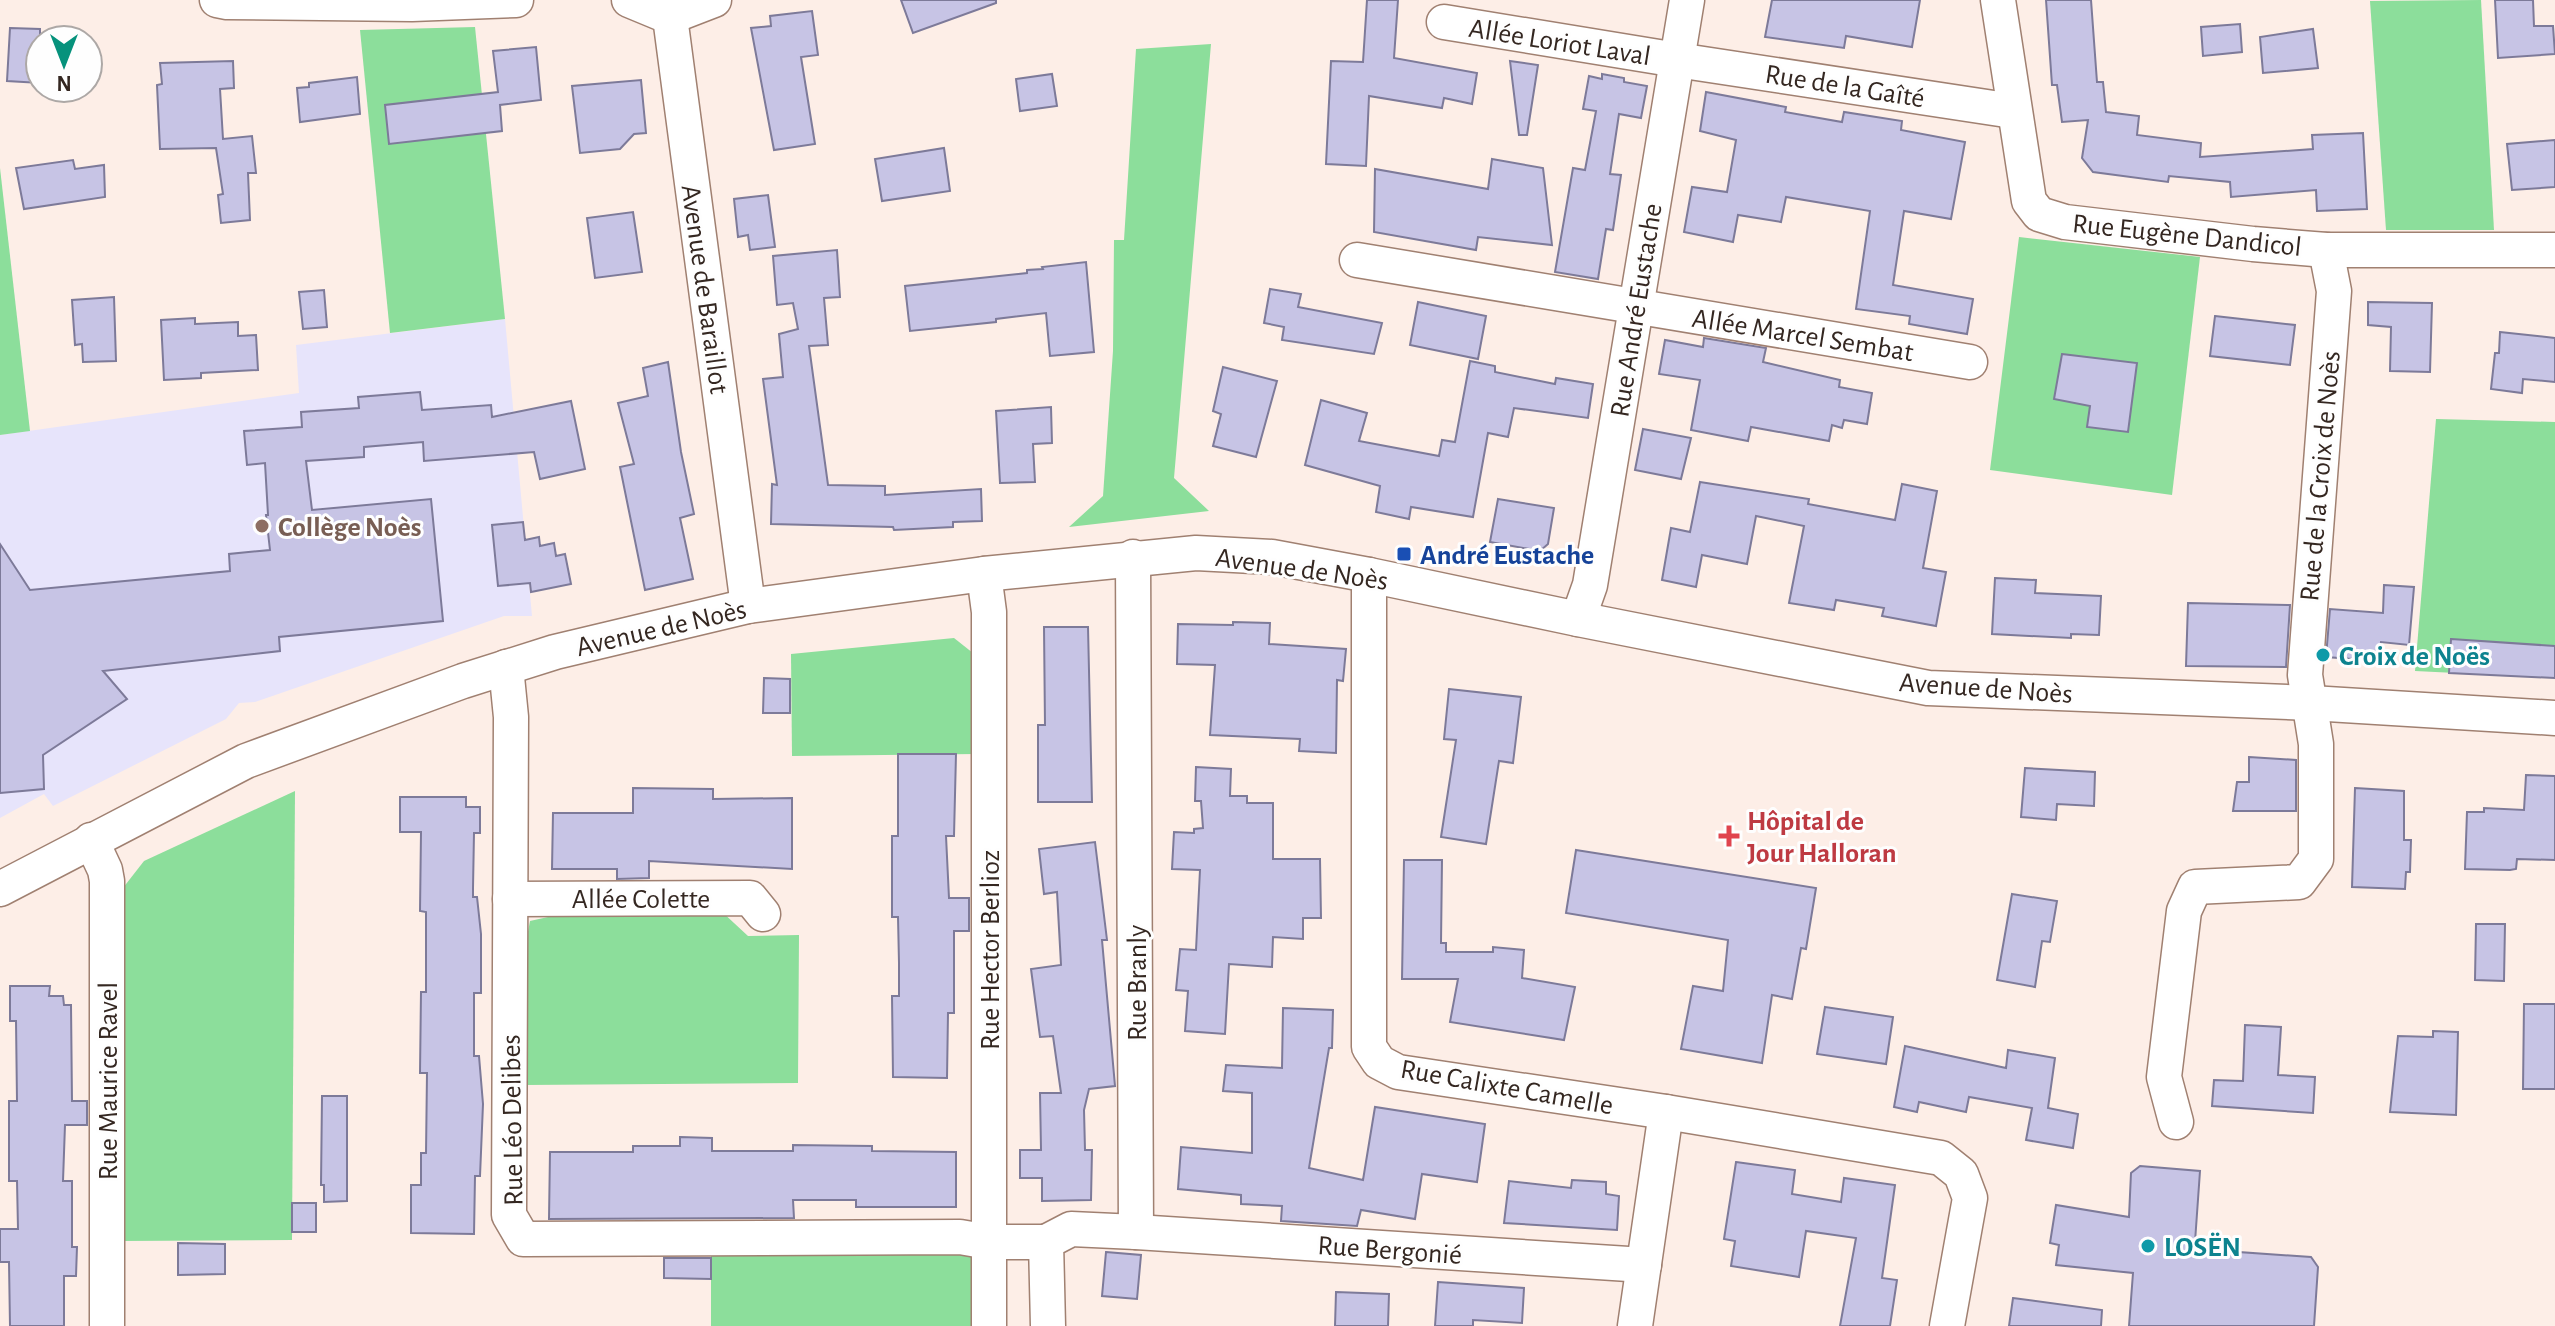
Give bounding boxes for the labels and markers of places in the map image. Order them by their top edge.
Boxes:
place label: Collège Noès [278,514,422,542]
marker: Collège Noès [253,517,271,535]
place label: André Eustache [1420,542,1594,570]
marker: André Eustache [1395,545,1413,563]
place label: Croix de Noës [2339,643,2490,671]
marker: Croix de Noës [2314,646,2332,664]
place label: Hôpital de Jour Halloran [1747,808,1897,868]
marker: Hôpital de Jour Halloran [1718,825,1740,847]
place label: LOSËN [2164,1232,2241,1262]
marker: LOSËN [2139,1237,2157,1255]

